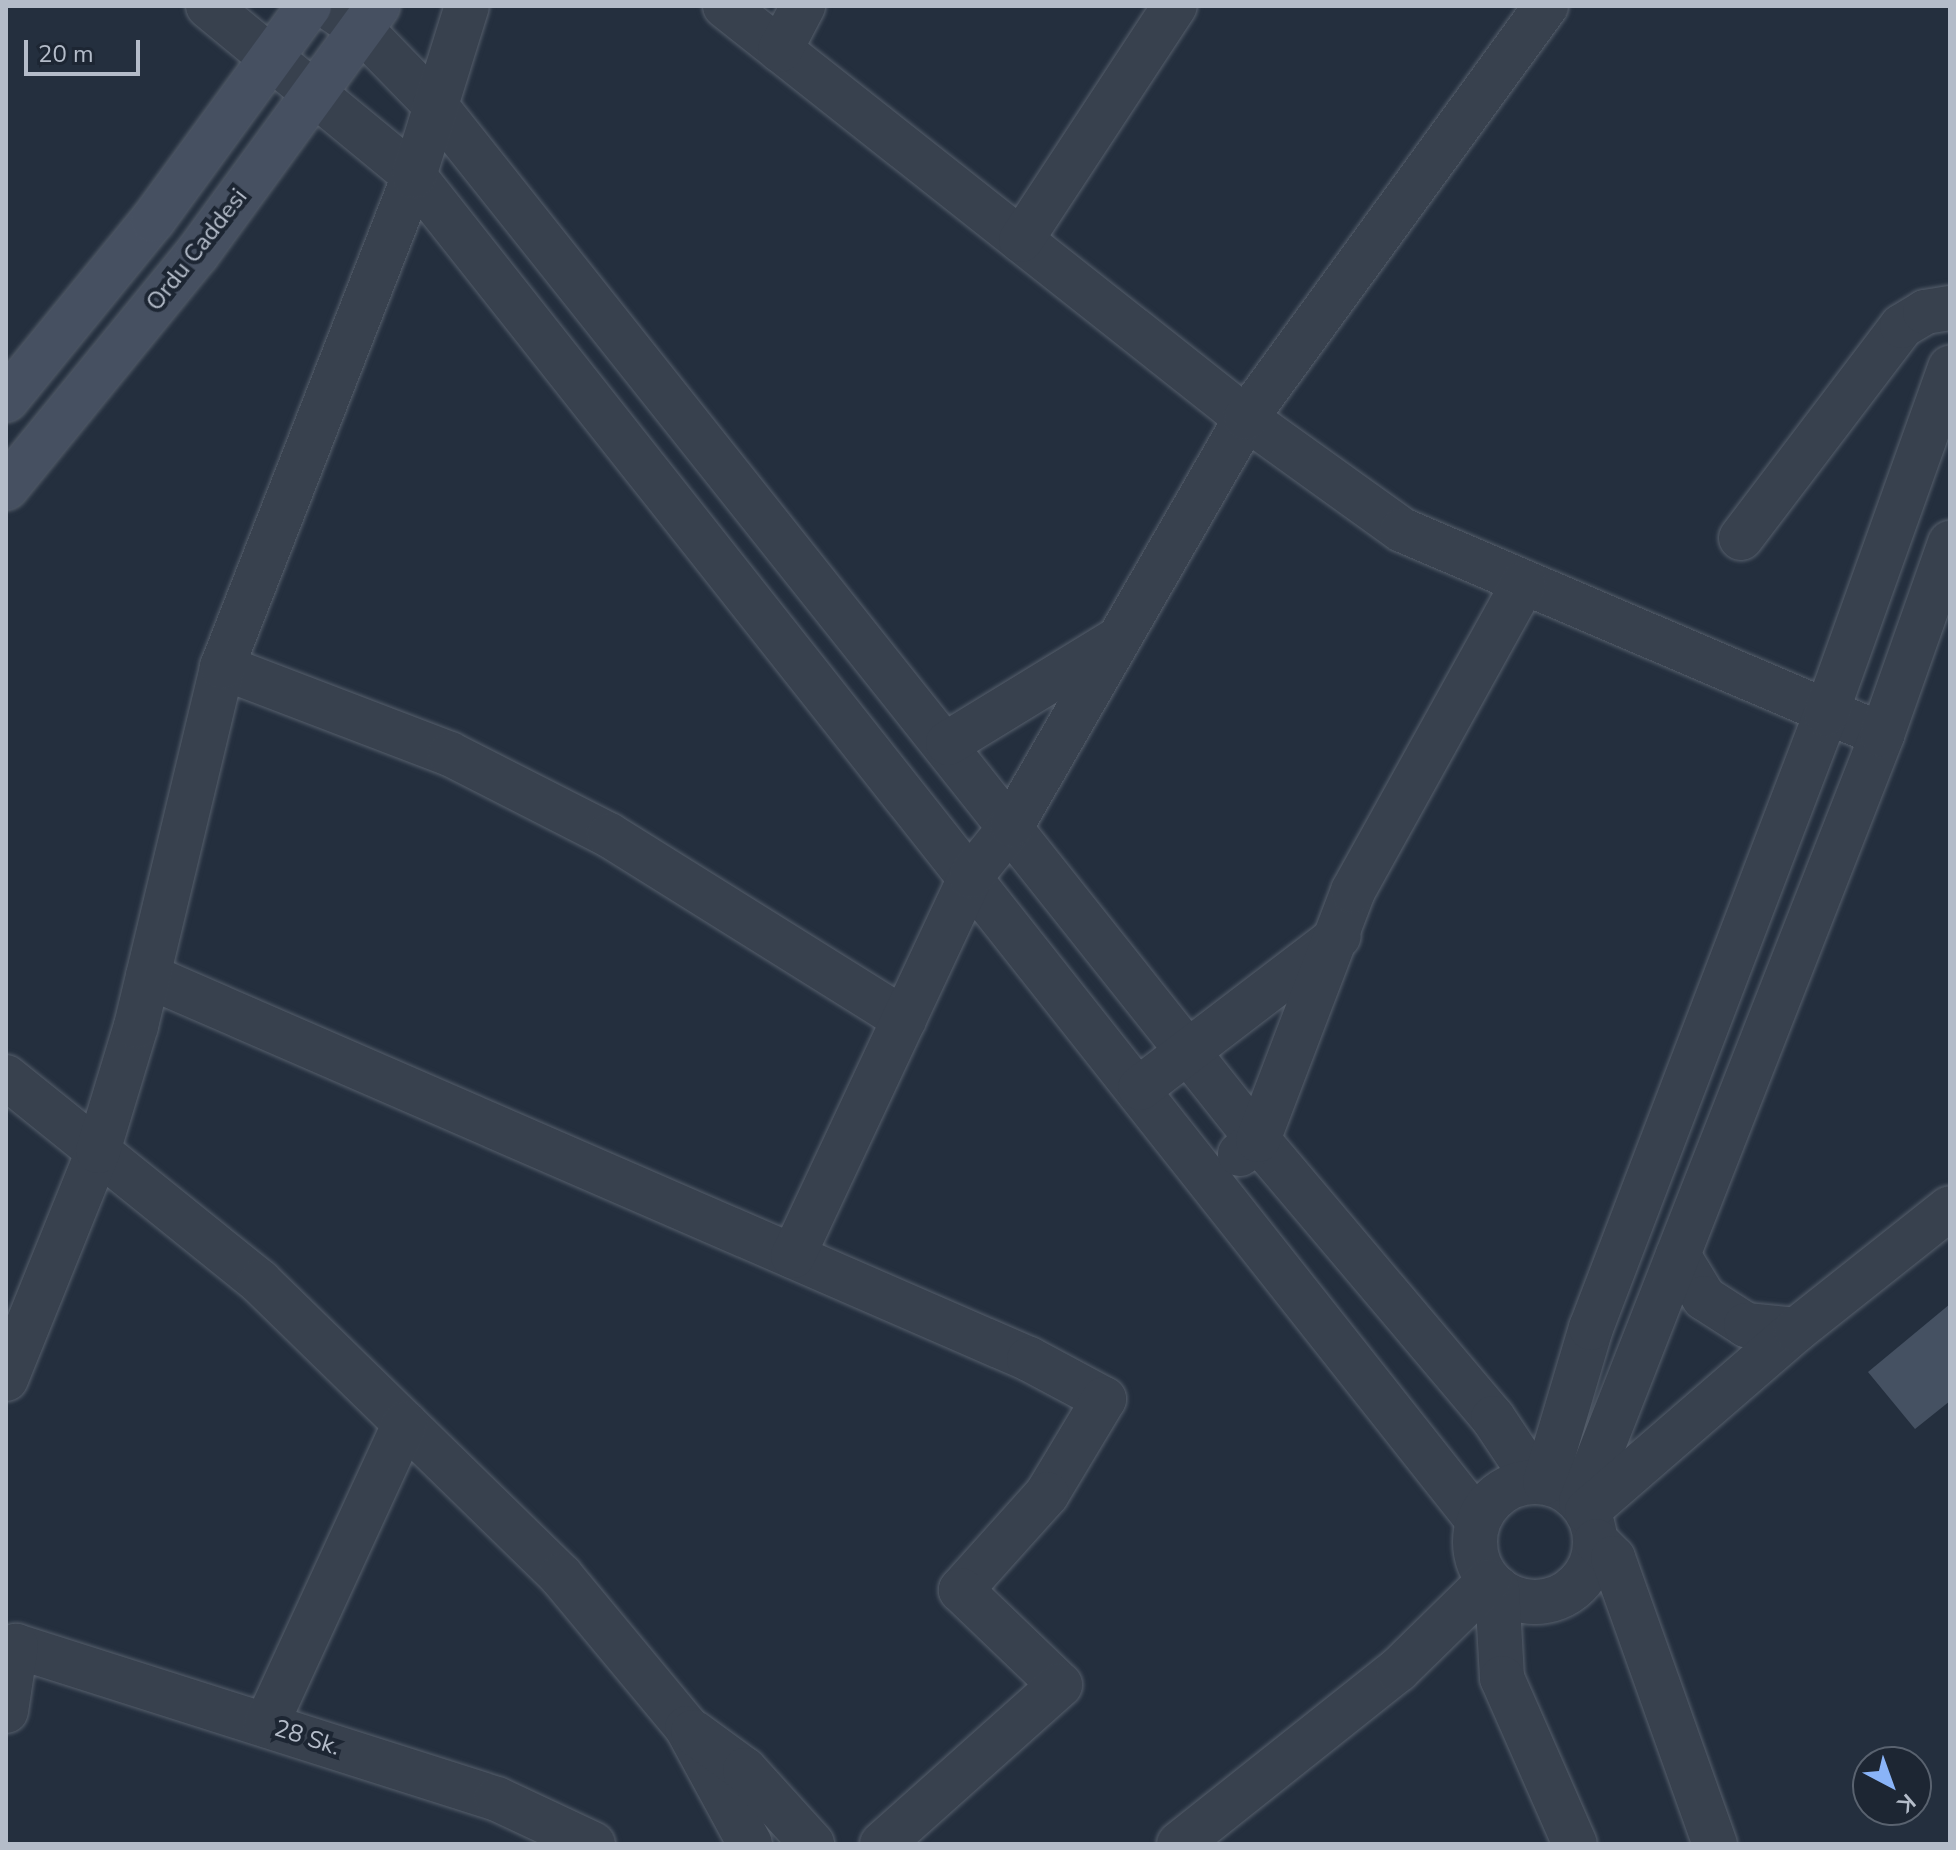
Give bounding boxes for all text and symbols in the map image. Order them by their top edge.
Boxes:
scale bar [28,24,144,74]
text: 20 m [38,38,94,70]
street label: Ordu Caddesi [140,183,254,317]
street label: 28 Sk. [270,1714,344,1762]
north arrow [1852,1746,1932,1826]
text: K [1891,1786,1922,1819]

